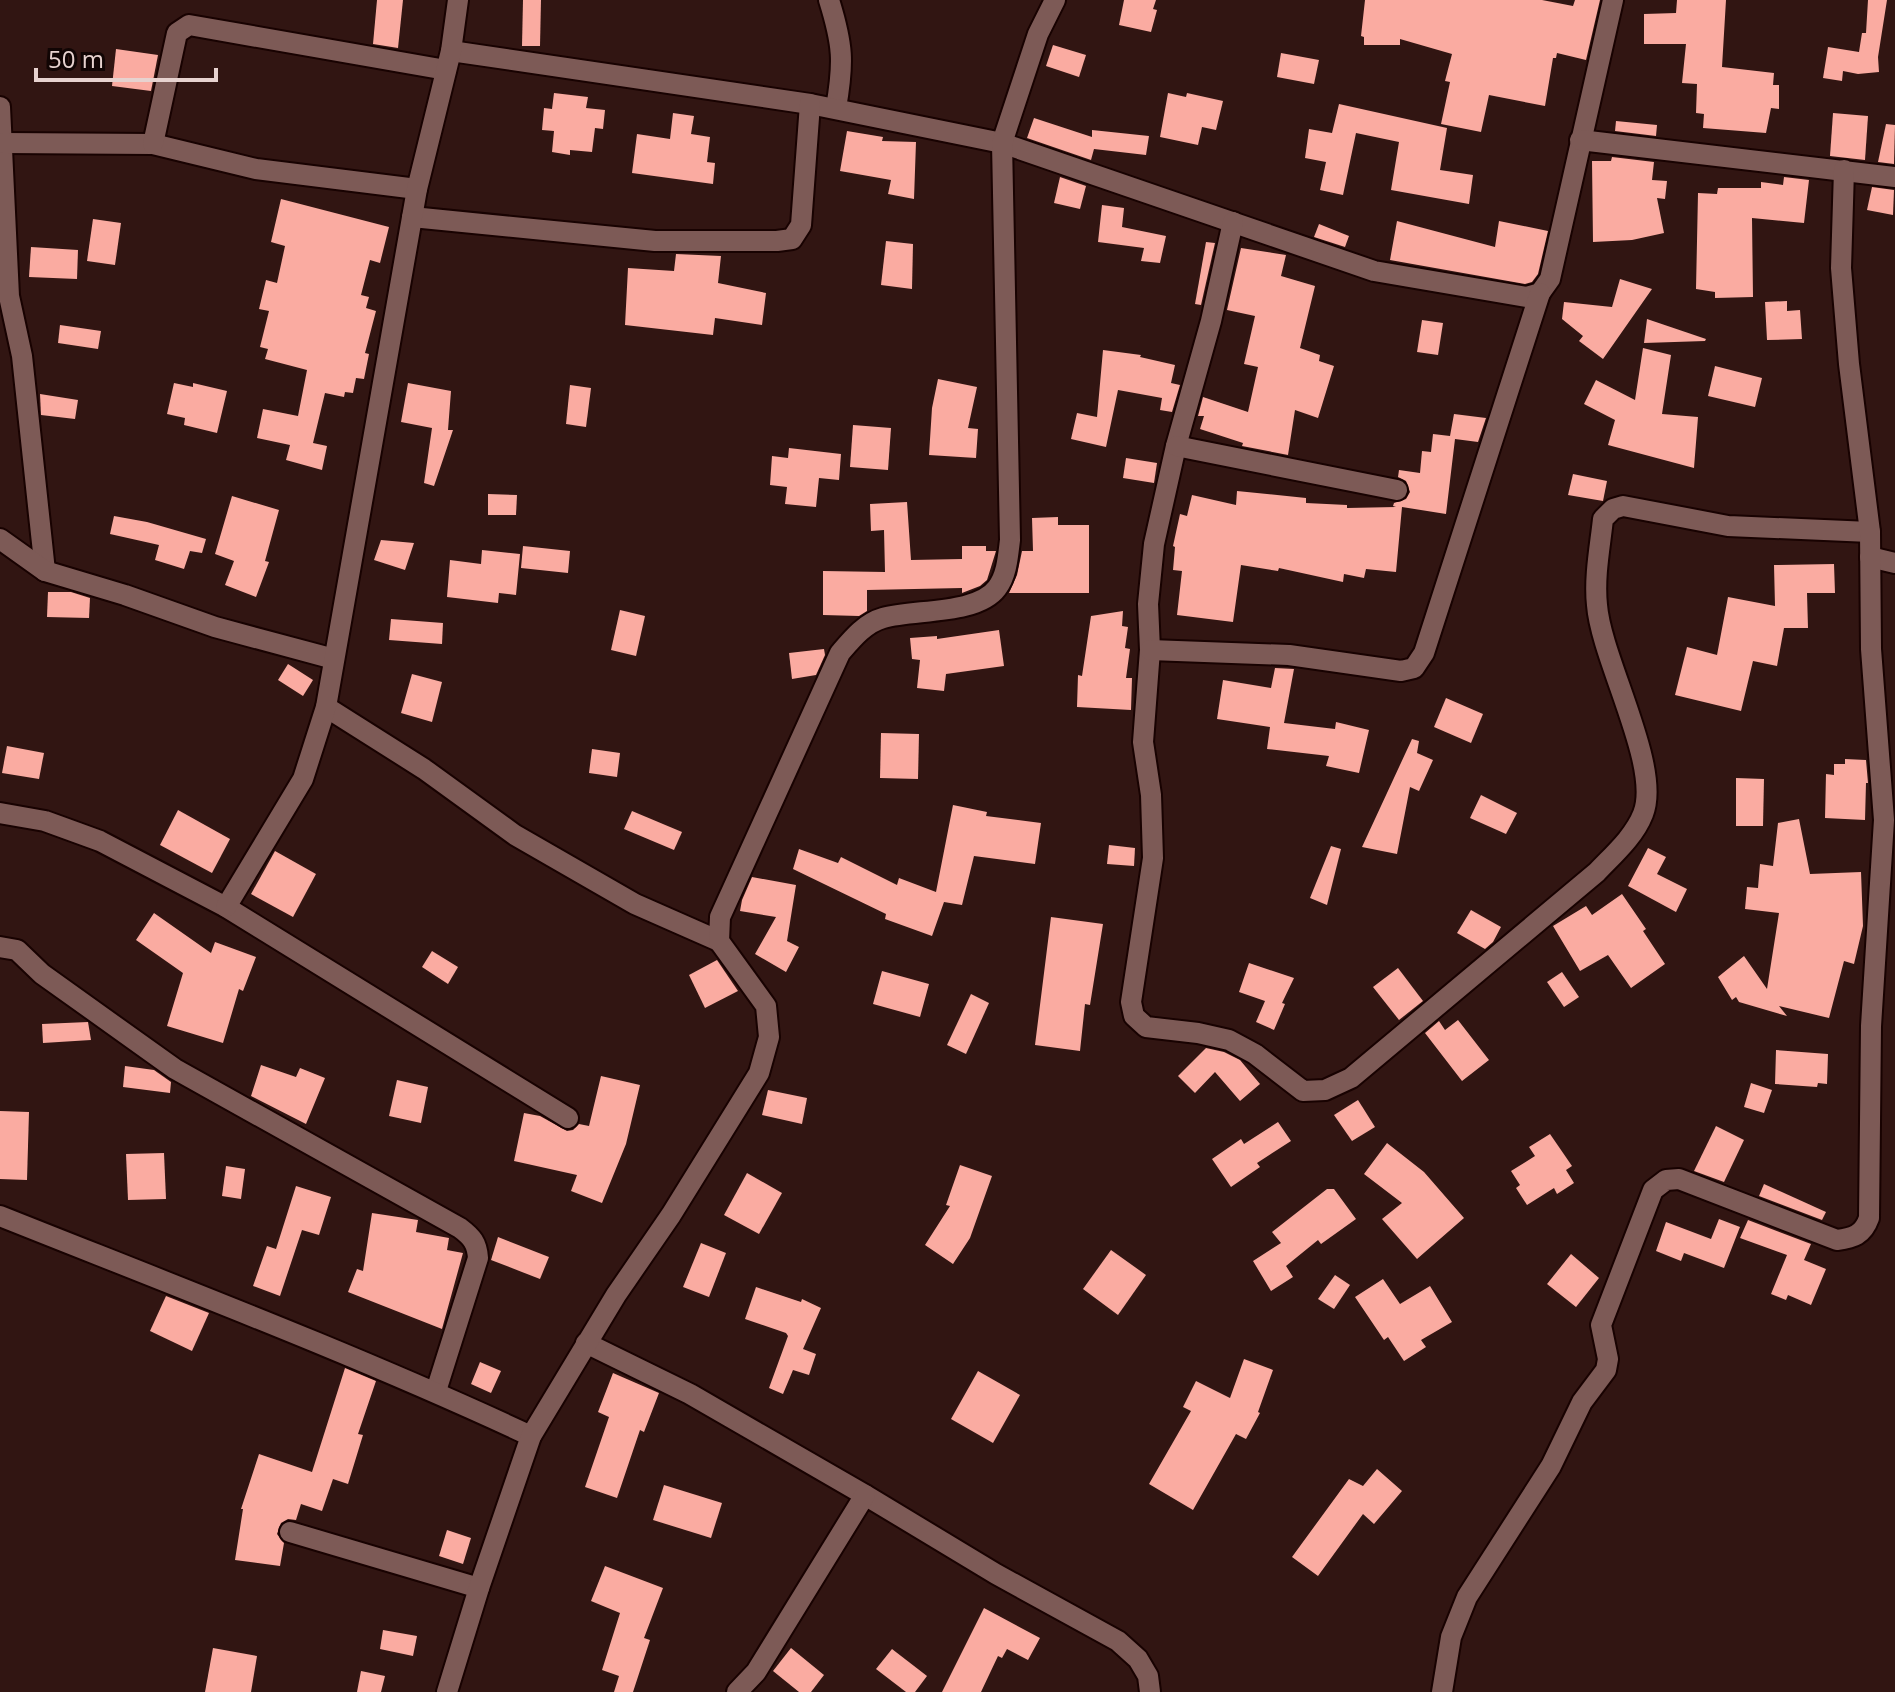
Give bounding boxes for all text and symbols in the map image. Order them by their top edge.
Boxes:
scale bar [36,32,216,82]
text: 50 m [48,42,104,75]

